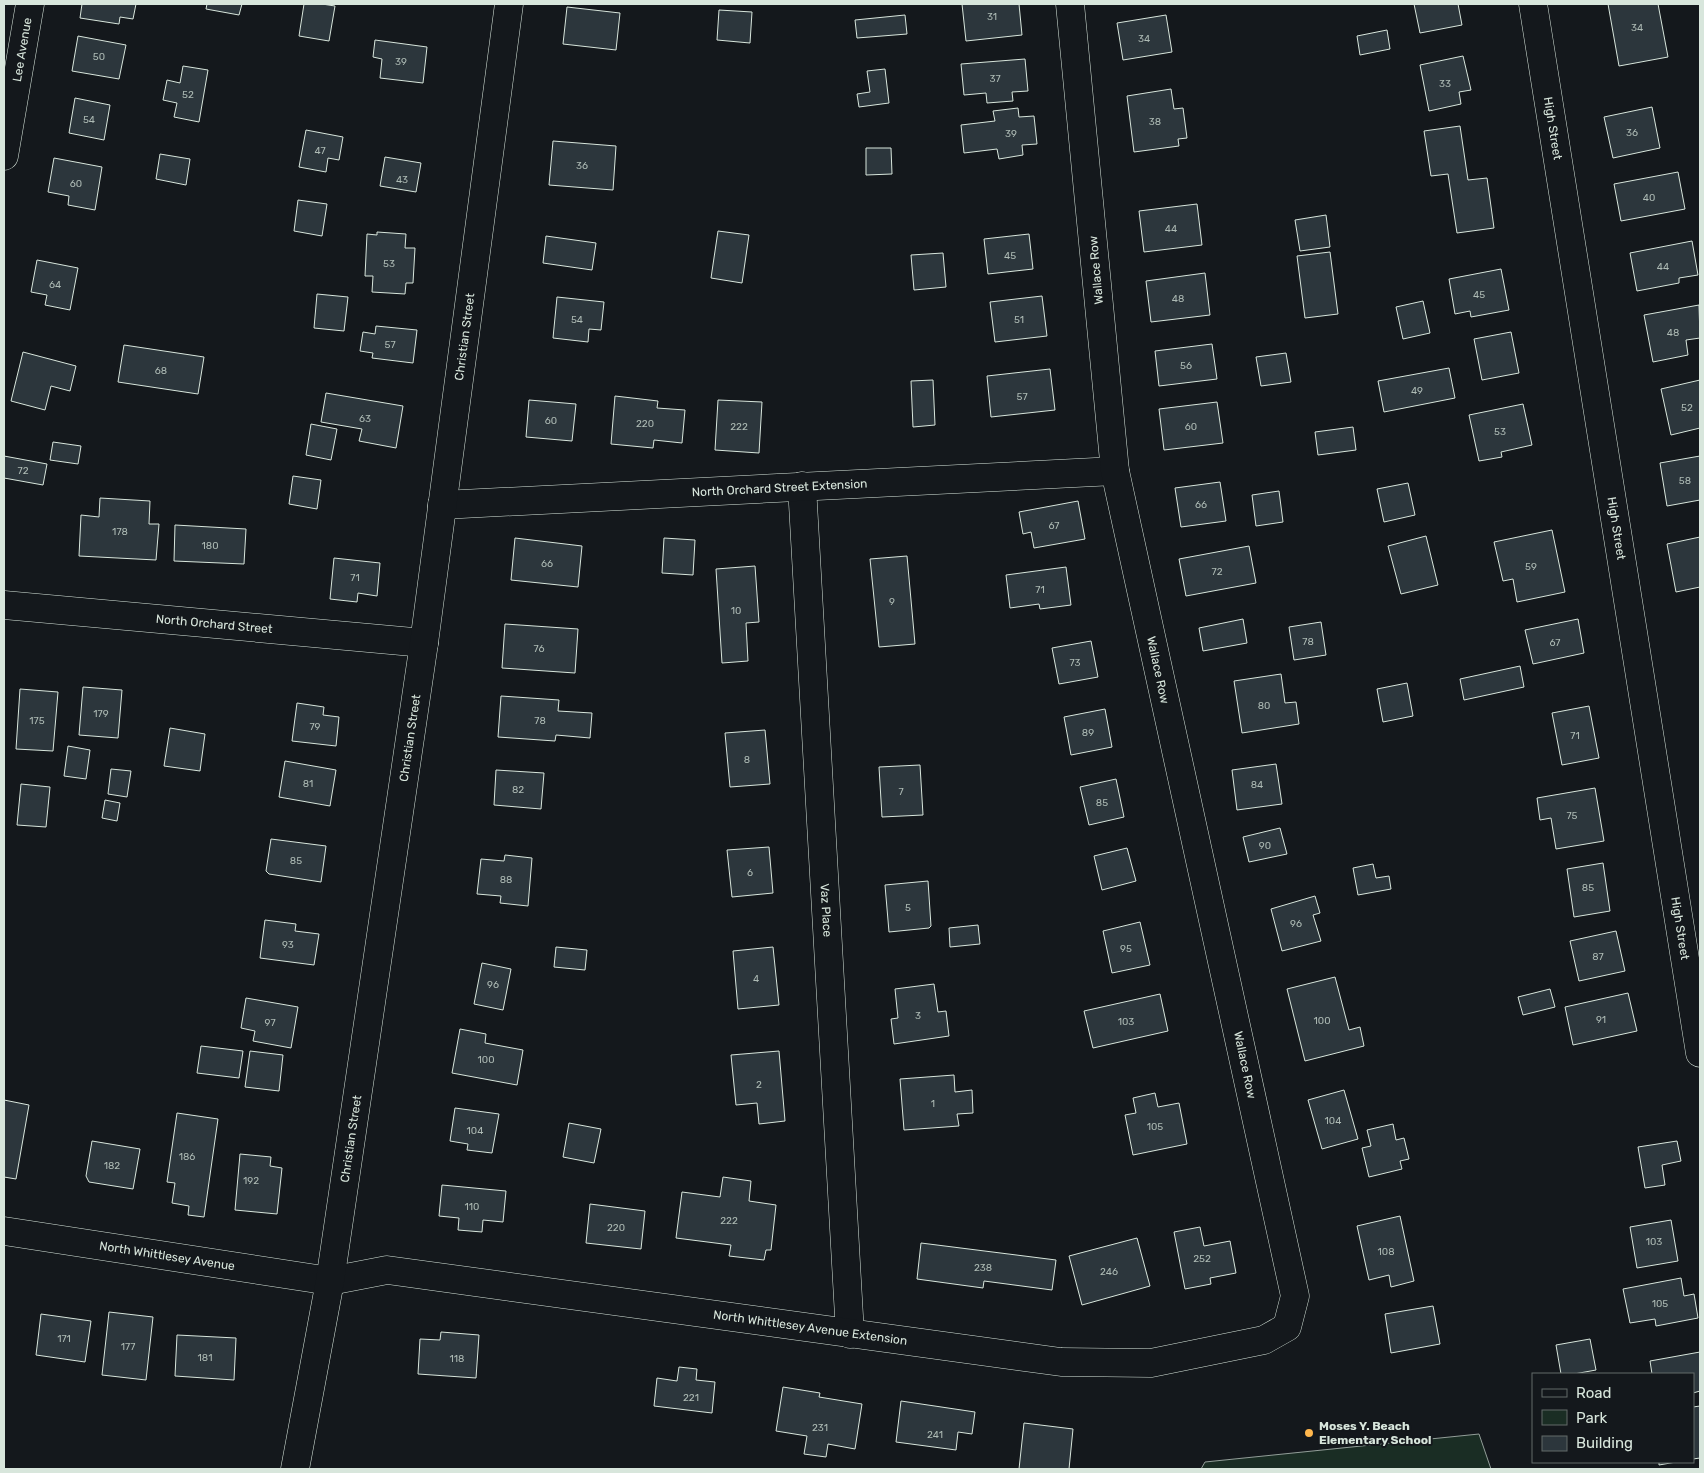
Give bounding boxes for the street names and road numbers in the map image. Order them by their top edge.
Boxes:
street label: Lee Avenue [10,16,35,83]
street label: High Street [1541,96,1565,161]
street label: Wallace Row [1086,235,1106,305]
street label: Christian Street [452,292,478,381]
street label: North Orchard Street Extension [691,477,868,499]
street label: High Street [1605,496,1628,561]
street label: North Orchard Street [155,612,273,636]
street label: Wallace Row [1144,635,1172,705]
street label: Christian Street [397,693,423,783]
street label: Vaz Place [818,883,835,938]
street label: High Street [1668,896,1692,961]
street label: Wallace Row [1231,1030,1259,1100]
street label: Christian Street [338,1094,364,1183]
street label: North Whittlesey Avenue [98,1239,236,1273]
street label: North Whittlesey Avenue Extension [712,1308,908,1348]

